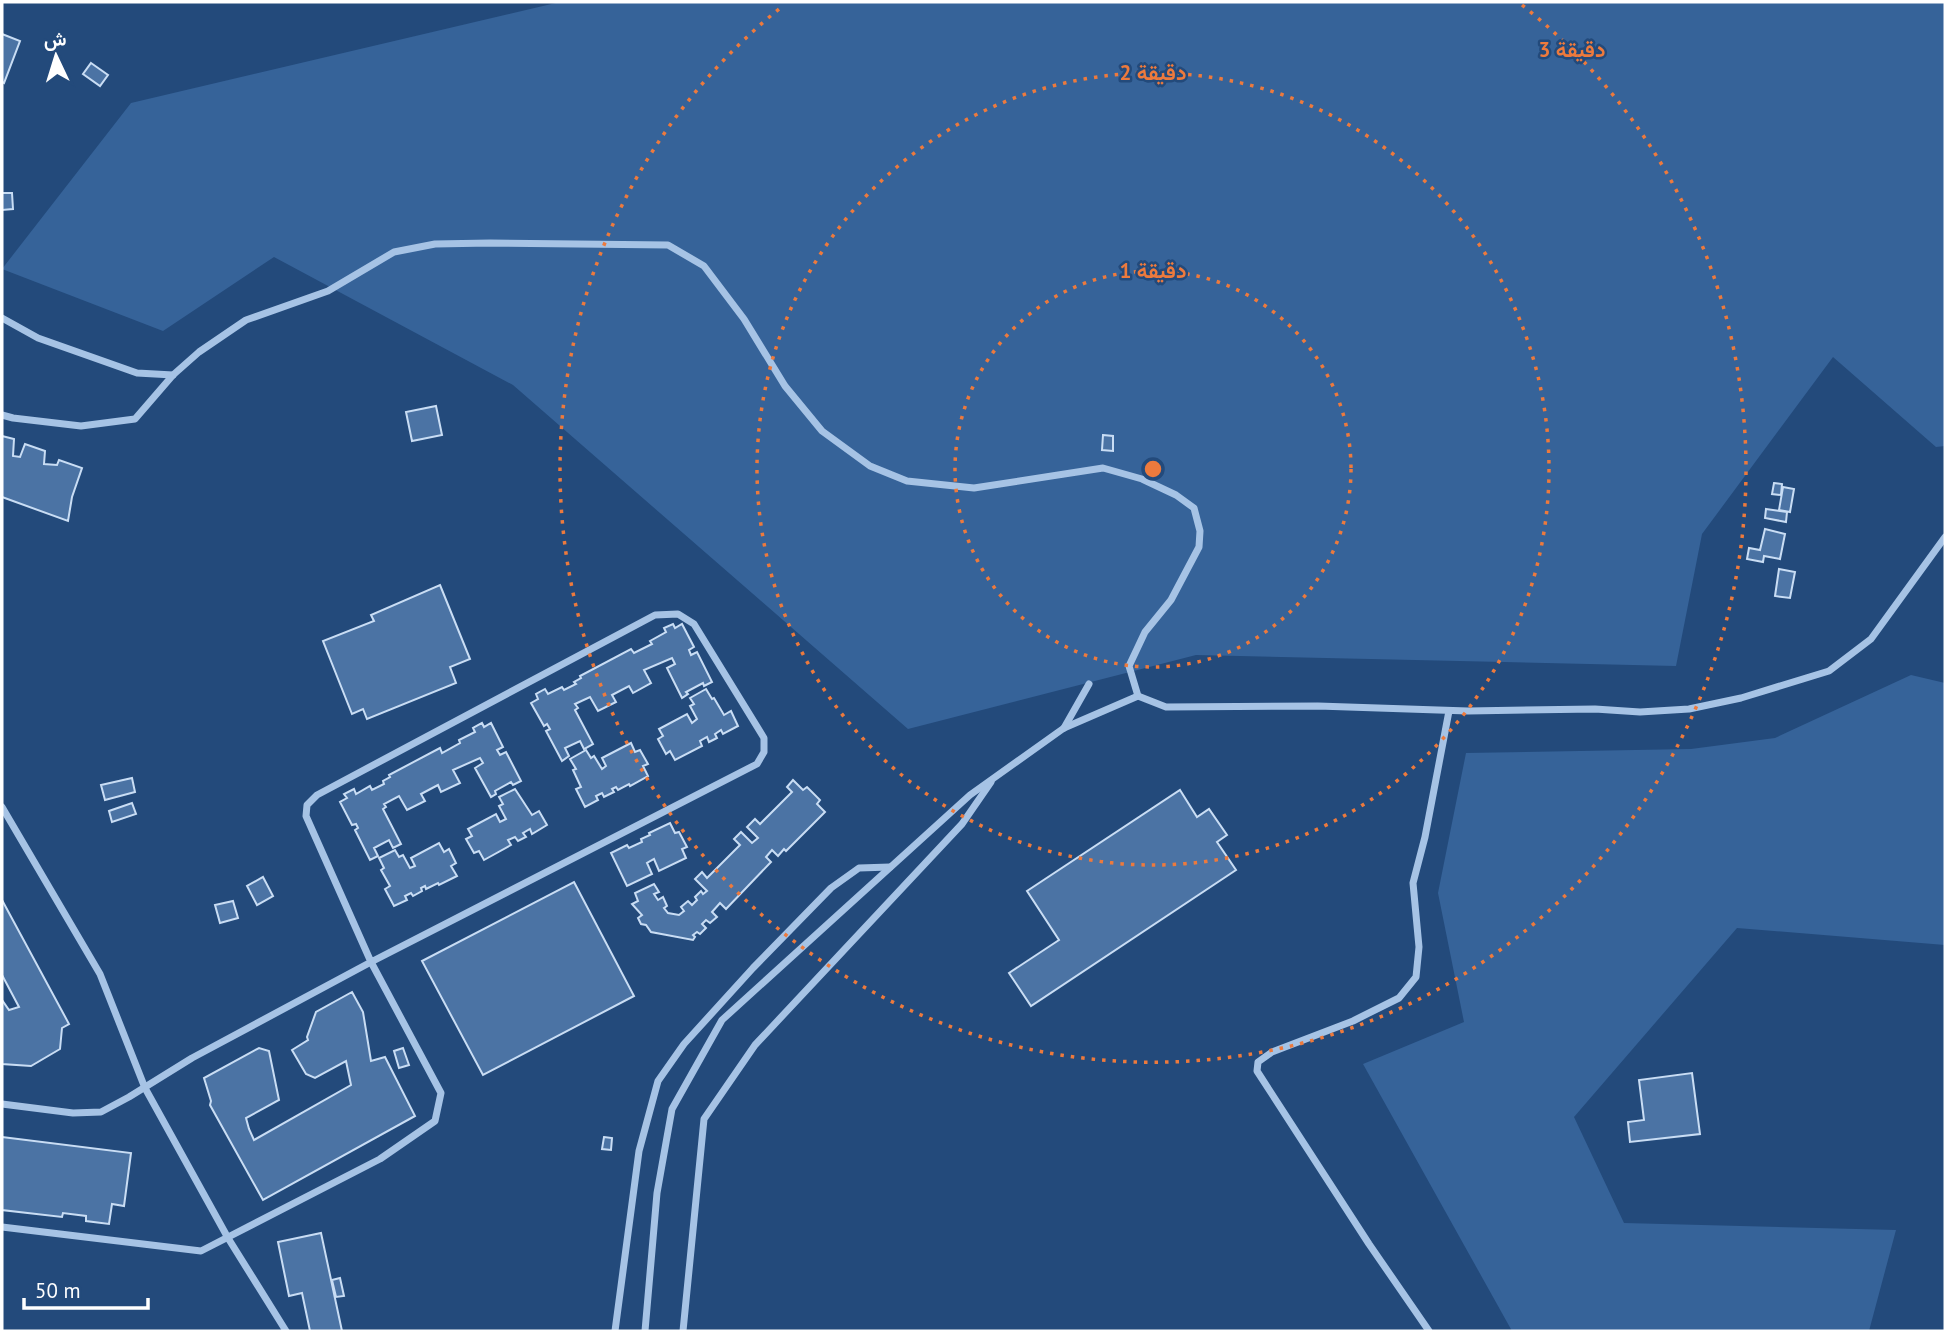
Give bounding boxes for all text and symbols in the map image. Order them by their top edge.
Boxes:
north arrow [21,21,91,91]
text: ش [43,26,67,52]
text: 3 دقيقة [1539,36,1605,63]
text: 2 دقيقة [1120,59,1186,86]
text: 1 دقيقة [1120,257,1186,284]
centre of rings [1141,457,1165,481]
scale bar [24,1266,149,1310]
text: 50 m [35,1277,81,1304]

